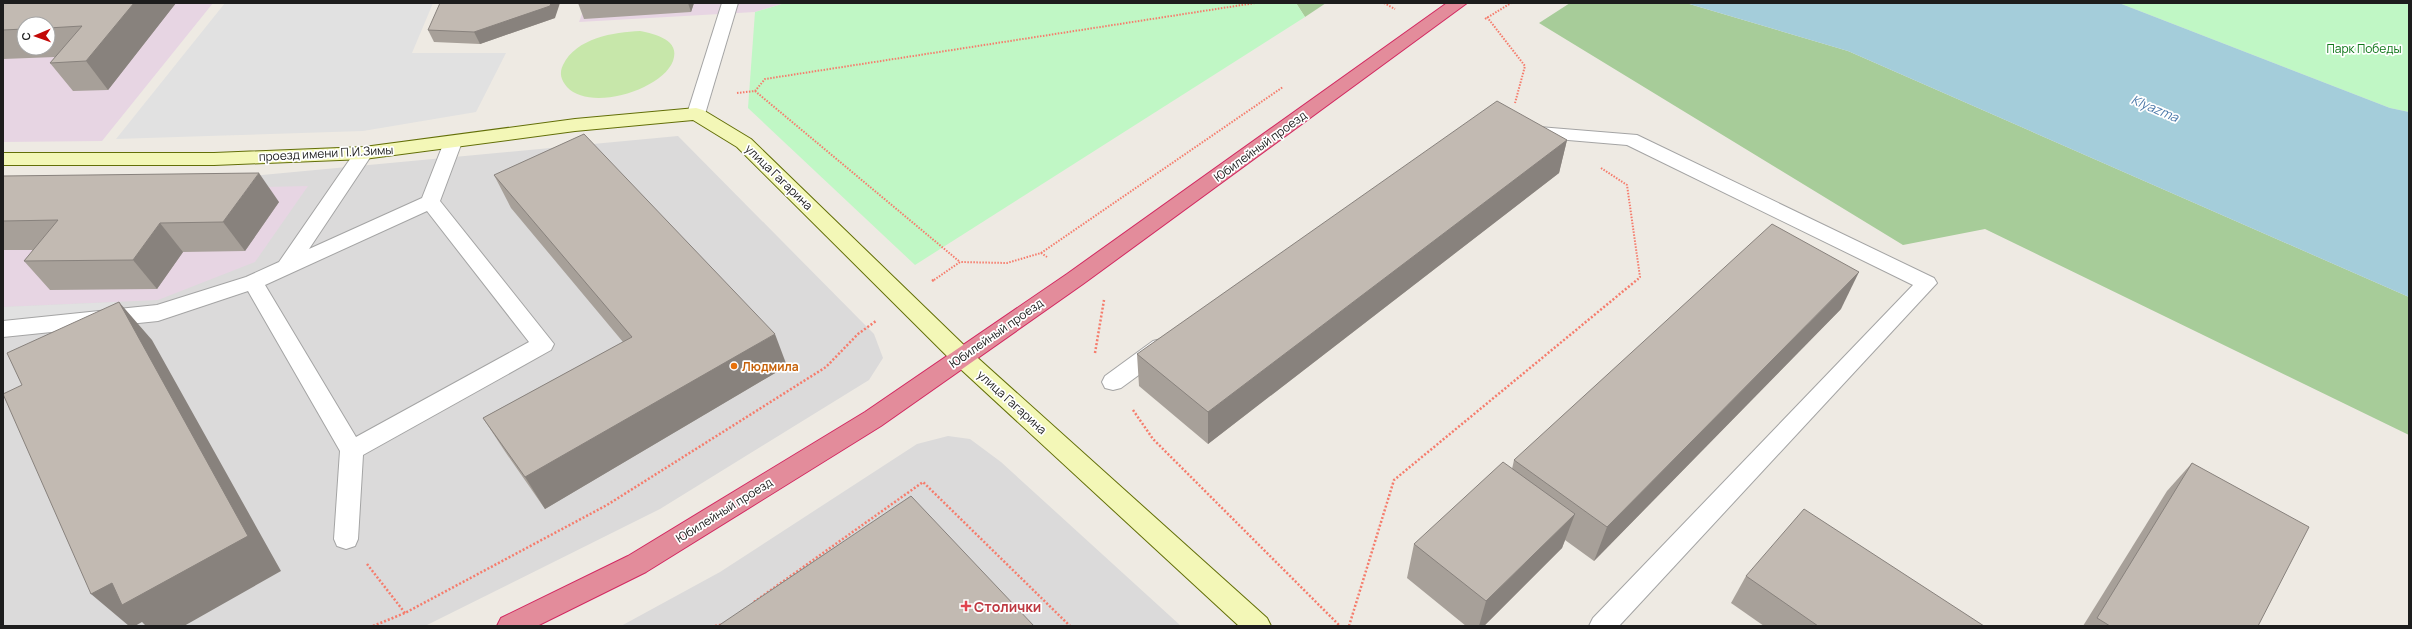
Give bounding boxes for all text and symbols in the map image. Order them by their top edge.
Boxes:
north arrow [16,16,56,56]
text: С [18,32,33,41]
park label: Парк Победы [2326,40,2402,57]
water label: Klyazma [2129,90,2182,126]
street label: Юбилейный проезд [1210,106,1310,186]
street label: улица Гагарина [741,140,817,214]
street label: проезд имени П.И.Зимы [258,141,394,165]
street label: Юбилейный проезд [946,294,1046,372]
place label: Людмила [742,358,799,375]
marker: Людмила [729,361,739,371]
street label: улица Гагарина [974,366,1050,438]
street label: Юбилейный проезд [672,473,776,547]
place label: Столички [974,597,1041,616]
marker: Столички [961,601,971,611]

